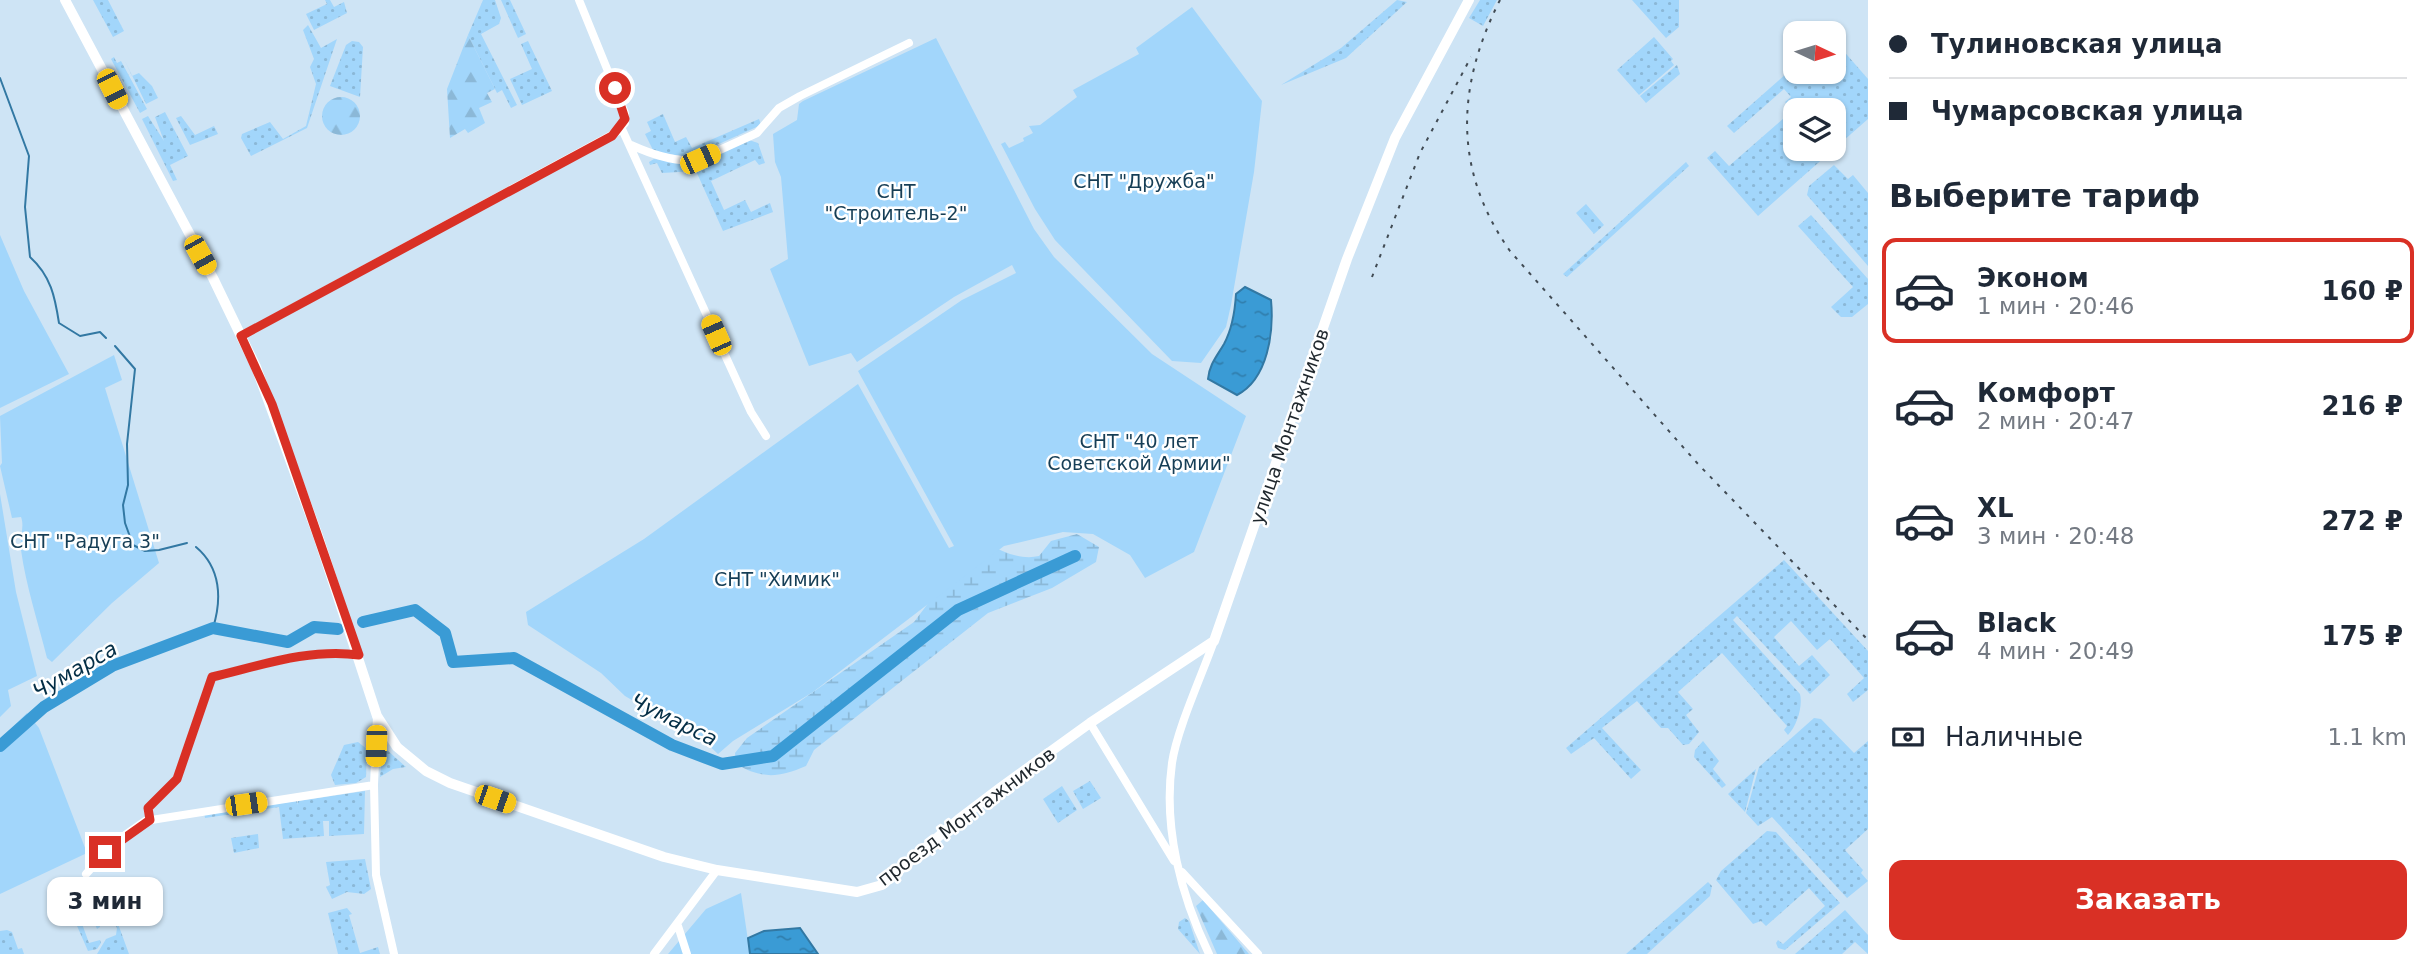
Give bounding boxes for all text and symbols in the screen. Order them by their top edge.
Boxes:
north arrow [1783,21,1846,84]
map controls [1783,21,1846,161]
text: Тулиновская улица [1931,29,2223,59]
car [94,66,131,112]
route start [599,72,631,104]
text: Чумарсовская улица [1931,96,2243,126]
button: layers [1783,98,1846,161]
car [677,141,724,177]
park label: СНТ "Дружба" [1073,170,1215,192]
text: Выберите тариф [1889,177,2200,215]
park label: СНТ "Строитель-2" [825,180,967,224]
car [181,232,220,278]
icon: car [1893,259,1956,322]
text: Эконом [1977,263,2089,293]
text: 160 ₽ [2322,276,2403,306]
text: 1 мин · 20:46 [1977,293,2135,319]
car [698,312,735,358]
street label: улица Монтажников [1245,325,1333,527]
icon: car [1893,374,1956,437]
text: Комфорт [1977,378,2115,408]
text: 216 ₽ [2322,391,2403,421]
text: 2 мин · 20:47 [1977,408,2135,434]
park label: СНТ "40 лет Советской Армии" [1047,430,1231,474]
icon: car [1893,489,1956,552]
text: XL [1977,493,2014,523]
text: 272 ₽ [2322,506,2403,536]
text: 3 мин · 20:48 [1977,523,2135,549]
park label: СНТ "Радуга 3" [10,530,160,552]
park label: СНТ "Химик" [714,568,840,590]
icon: car [1893,604,1956,667]
text: Black [1977,608,2056,638]
text: 175 ₽ [2322,621,2403,651]
water label: Чумарса [29,636,121,704]
text: 4 мин · 20:49 [1977,638,2135,664]
water label: Чумарса [627,689,721,751]
icon: cash [1889,718,1927,756]
text: Наличные [1945,722,2083,752]
text: 1.1 km [2327,724,2407,750]
car [365,725,388,767]
street label: проезд Монтажников [873,742,1059,890]
car [472,782,519,816]
car [224,791,269,817]
route end [89,836,121,868]
button: Заказать [1889,860,2407,940]
callout: 3 мин [47,876,163,926]
text: 3 мин [68,888,142,914]

